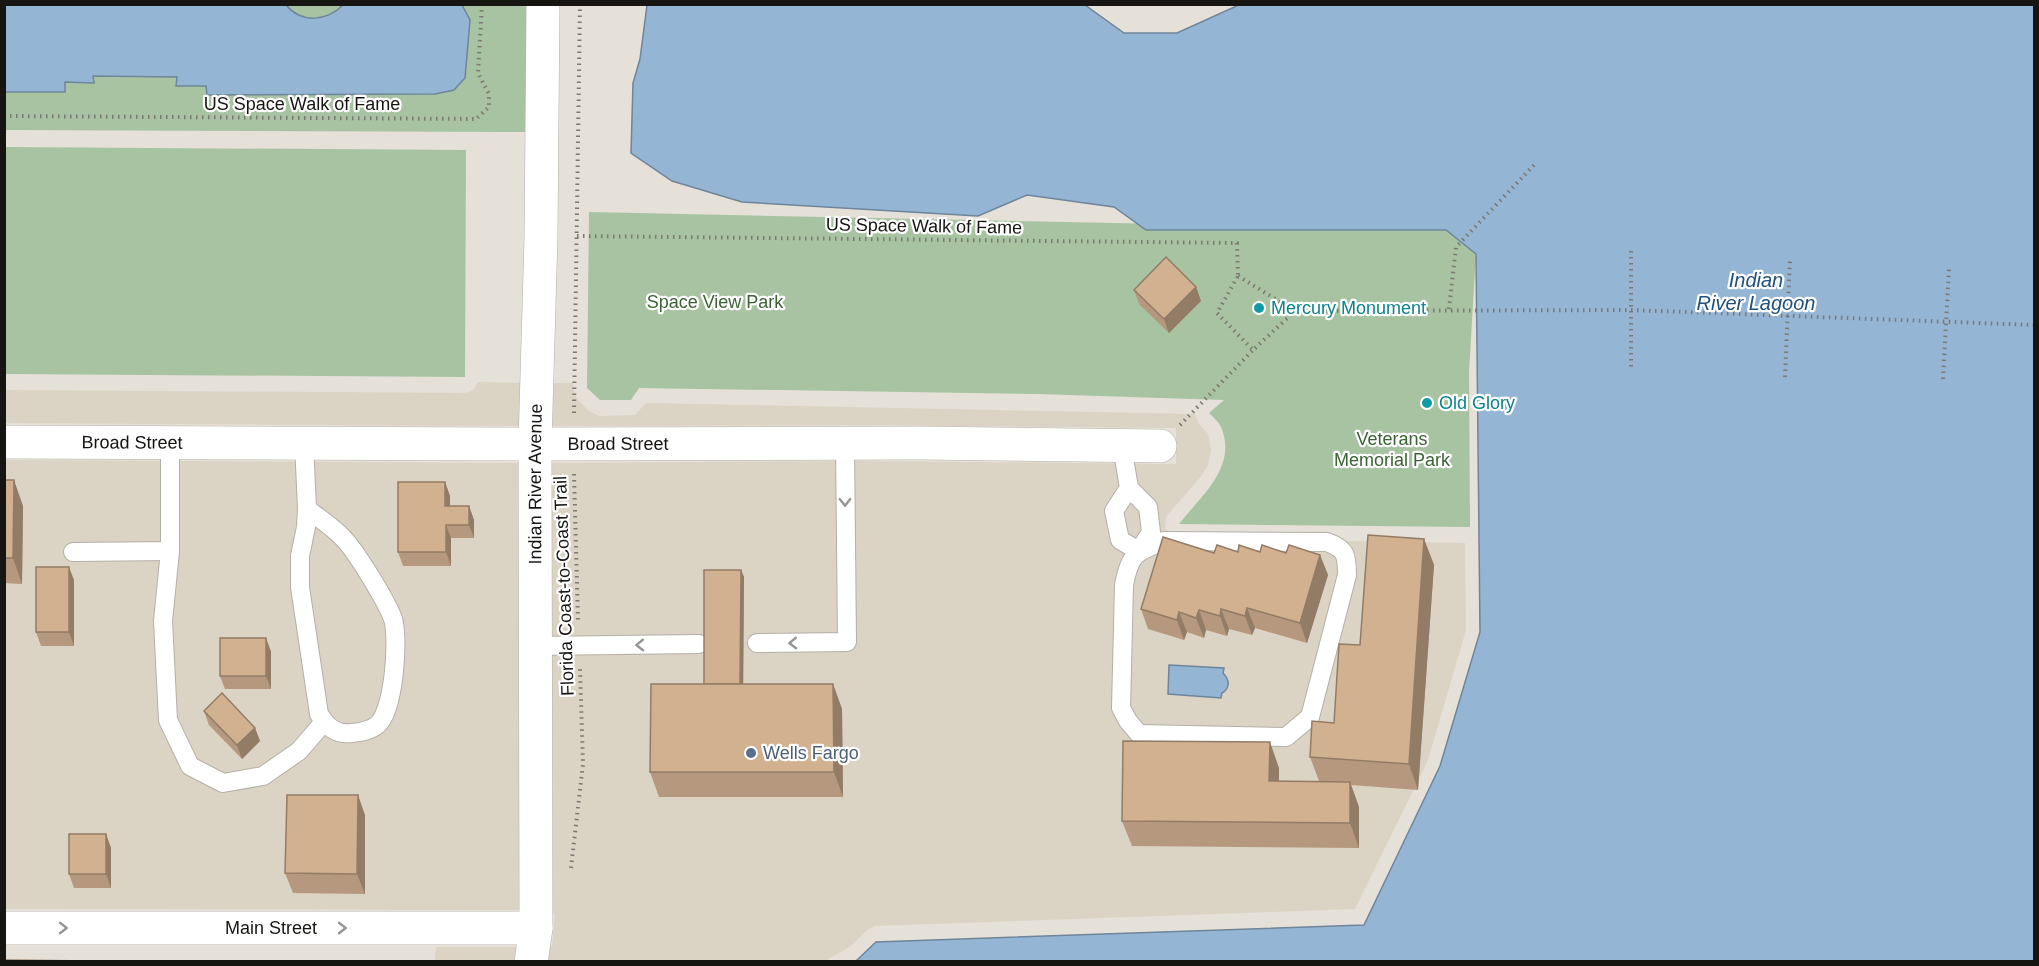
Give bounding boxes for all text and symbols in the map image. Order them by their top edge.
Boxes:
street label: US Space Walk of Fame [204,94,400,114]
street label: US Space Walk of Fame [826,214,1022,238]
water label: Indian River Lagoon [1697,269,1815,314]
park label: Space View Park [647,292,784,312]
place label: Mercury Monument [1271,298,1426,318]
marker: Mercury Monument [1252,301,1266,315]
place label: Old Glory [1439,393,1515,413]
marker: Old Glory [1420,396,1434,410]
street label: Indian River Avenue [525,403,546,564]
park label: Veterans Memorial Park [1334,429,1451,470]
street label: Broad Street [81,432,183,453]
street label: Broad Street [567,434,669,454]
street label: Florida Coast-to-Coast Trail [550,476,578,696]
one-way arrow [839,497,852,506]
one-way arrow [788,637,797,649]
one-way arrow [636,639,645,651]
place label: Wells Fargo [763,743,859,763]
marker: Wells Fargo [744,746,758,760]
street label: Main Street [225,918,317,938]
one-way arrow [58,922,67,934]
one-way arrow [337,922,346,934]

